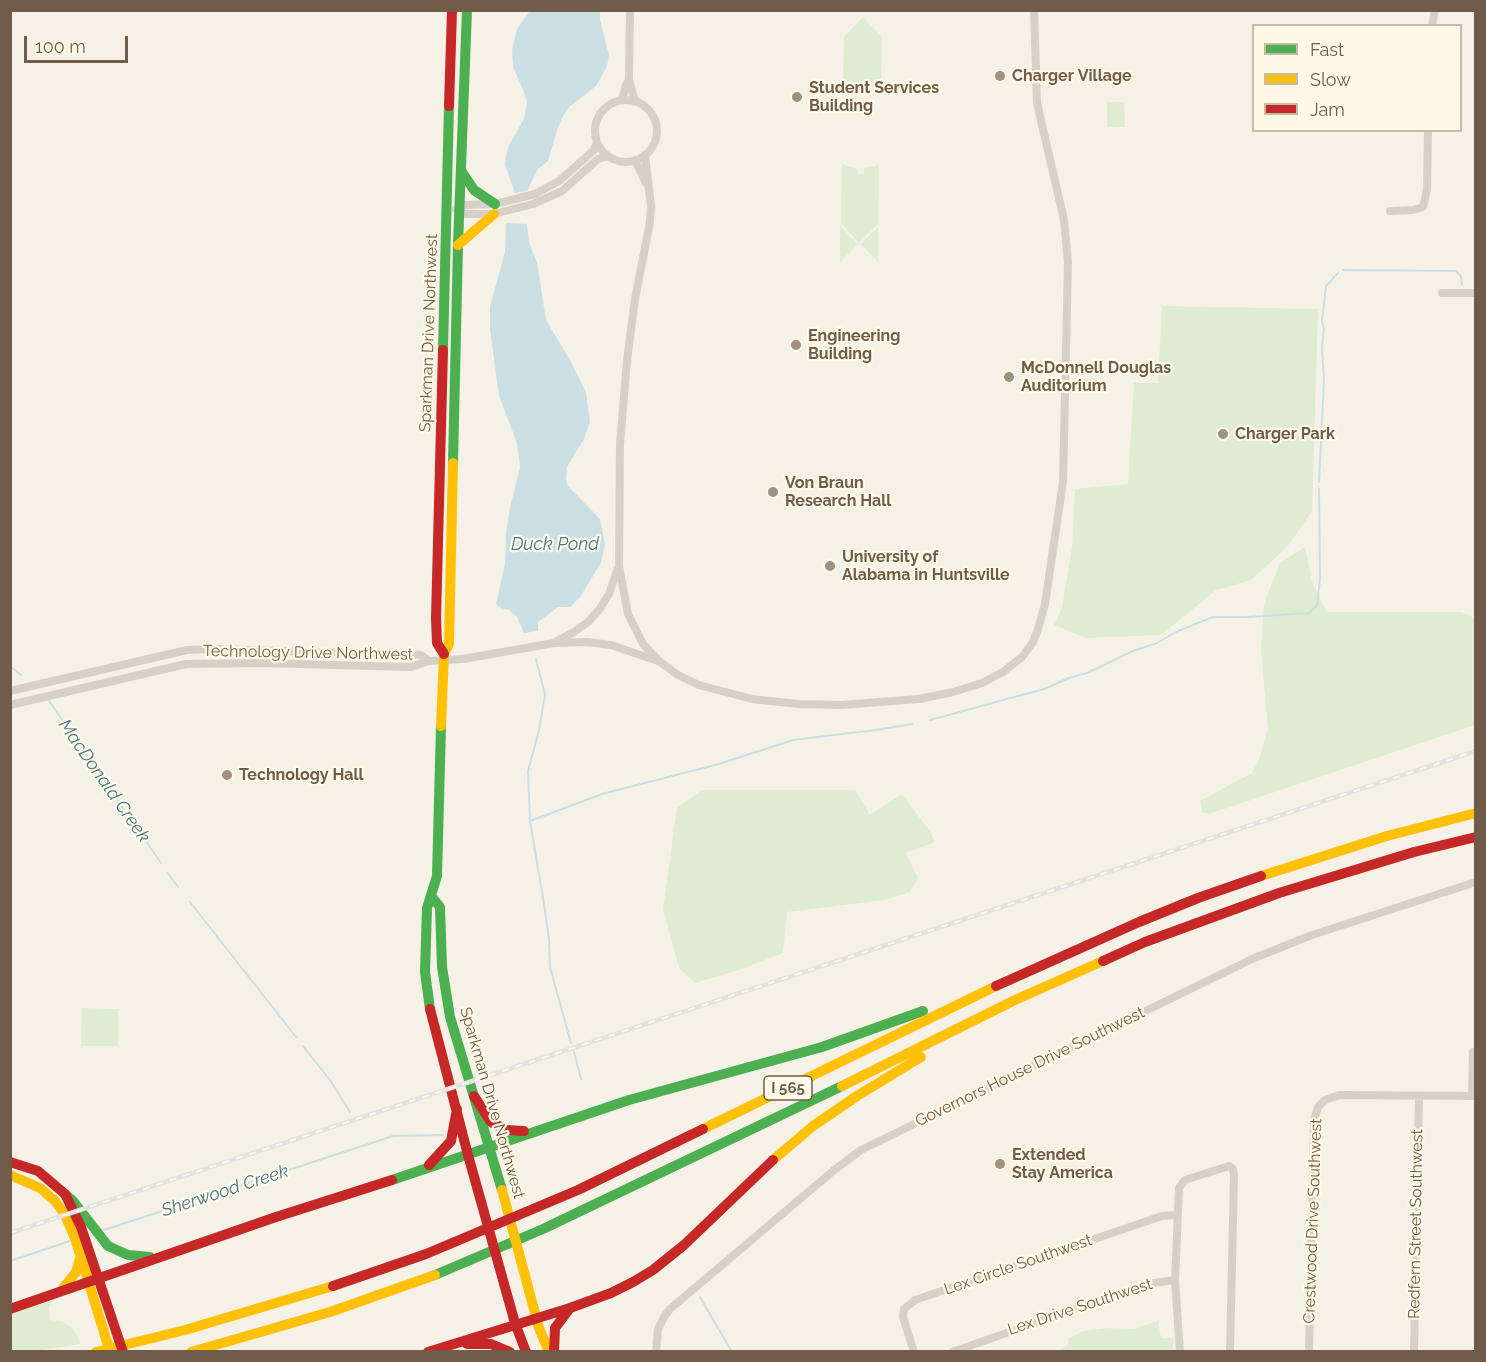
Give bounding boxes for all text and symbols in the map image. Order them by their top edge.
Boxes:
scale bar [27,24,130,62]
legend [1252,24,1462,132]
text: 100 m [35,36,86,57]
text: Fast [1310,39,1344,60]
place label: Charger Village [1012,66,1132,86]
marker: Charger Village [993,69,1007,83]
text: Slow [1310,69,1351,90]
place label: Student Services Building [809,78,939,116]
marker: Student Services Building [790,90,804,104]
text: Jam [1310,99,1345,120]
street label: Sparkman Drive Northwest [416,233,442,433]
place label: Engineering Building [808,326,900,364]
marker: Engineering Building [789,338,803,352]
place label: McDonnell Douglas Auditorium [1021,358,1171,396]
marker: McDonnell Douglas Auditorium [1002,370,1016,384]
place label: Charger Park [1235,424,1335,444]
marker: Charger Park [1216,427,1230,441]
place label: Von Braun Research Hall [785,473,891,511]
marker: Von Braun Research Hall [766,485,780,499]
water label: Duck Pond [511,534,599,556]
place label: University of Alabama in Huntsville [842,547,1010,585]
marker: University of Alabama in Huntsville [823,559,837,573]
street label: Technology Drive Northwest [203,642,413,664]
water label: MacDonald Creek [53,715,155,847]
place label: Technology Hall [239,765,364,785]
marker: Technology Hall [220,768,234,782]
street label: Governors House Drive Southwest [912,1003,1148,1131]
street label: Sparkman Drive Northwest [455,1005,529,1201]
road number: I 565 [764,1076,812,1100]
street label: Crestwood Drive Southwest [1300,1118,1326,1324]
street label: Redfern Street Southwest [1405,1129,1427,1319]
place label: Extended Stay America [1012,1145,1113,1183]
marker: Extended Stay America [993,1157,1007,1171]
water label: Sherwood Creek [159,1160,291,1222]
street label: Lex Circle Southwest [941,1231,1095,1299]
street label: Lex Drive Southwest [1005,1275,1155,1339]

